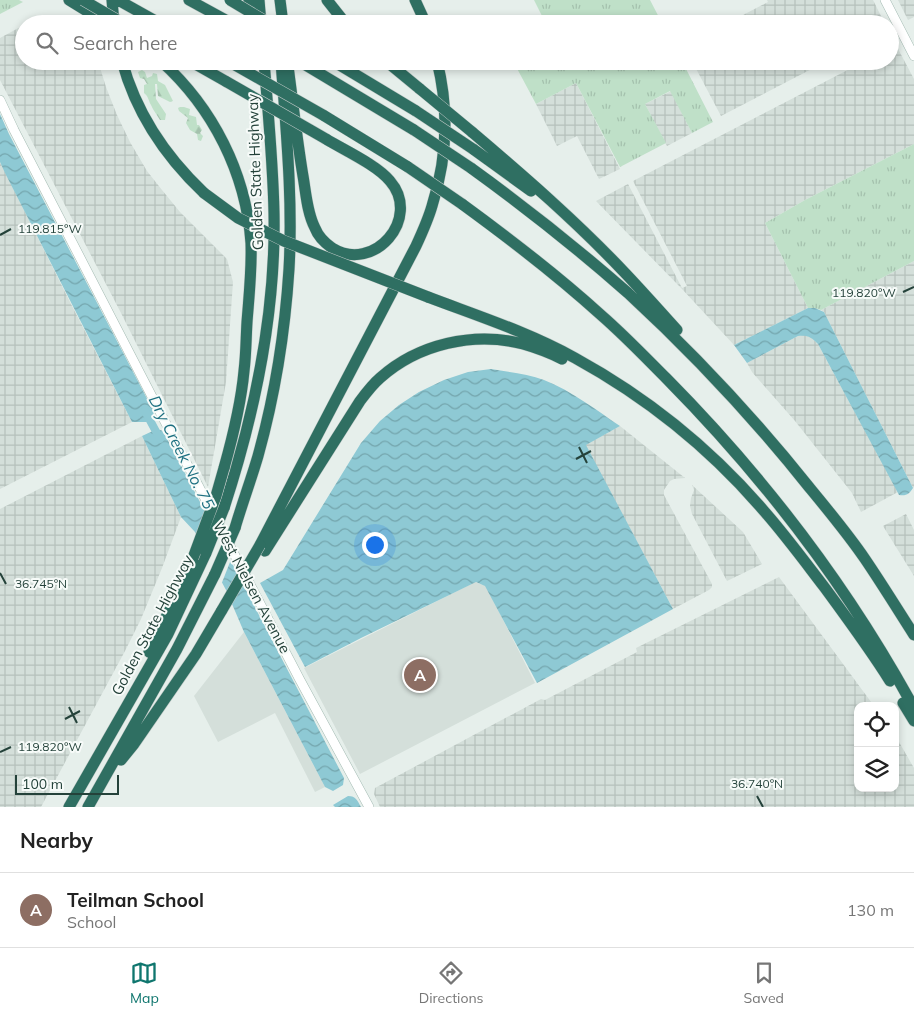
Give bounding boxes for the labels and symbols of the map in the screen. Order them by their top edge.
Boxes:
street label: Golden State Highway [243,93,267,250]
text: 119.815°W [18,221,82,236]
text: 119.820°W [832,285,896,300]
water label: Dry Creek No. 75 [145,392,219,513]
street label: West Nielsen Avenue [209,517,295,657]
your location [362,532,388,558]
street label: Golden State Highway [107,551,197,699]
text: 36.745°N [15,576,67,591]
pin: A [404,656,436,694]
text: 119.820°W [18,739,82,754]
scale bar [15,772,119,795]
text: 36.740°N [731,776,783,791]

